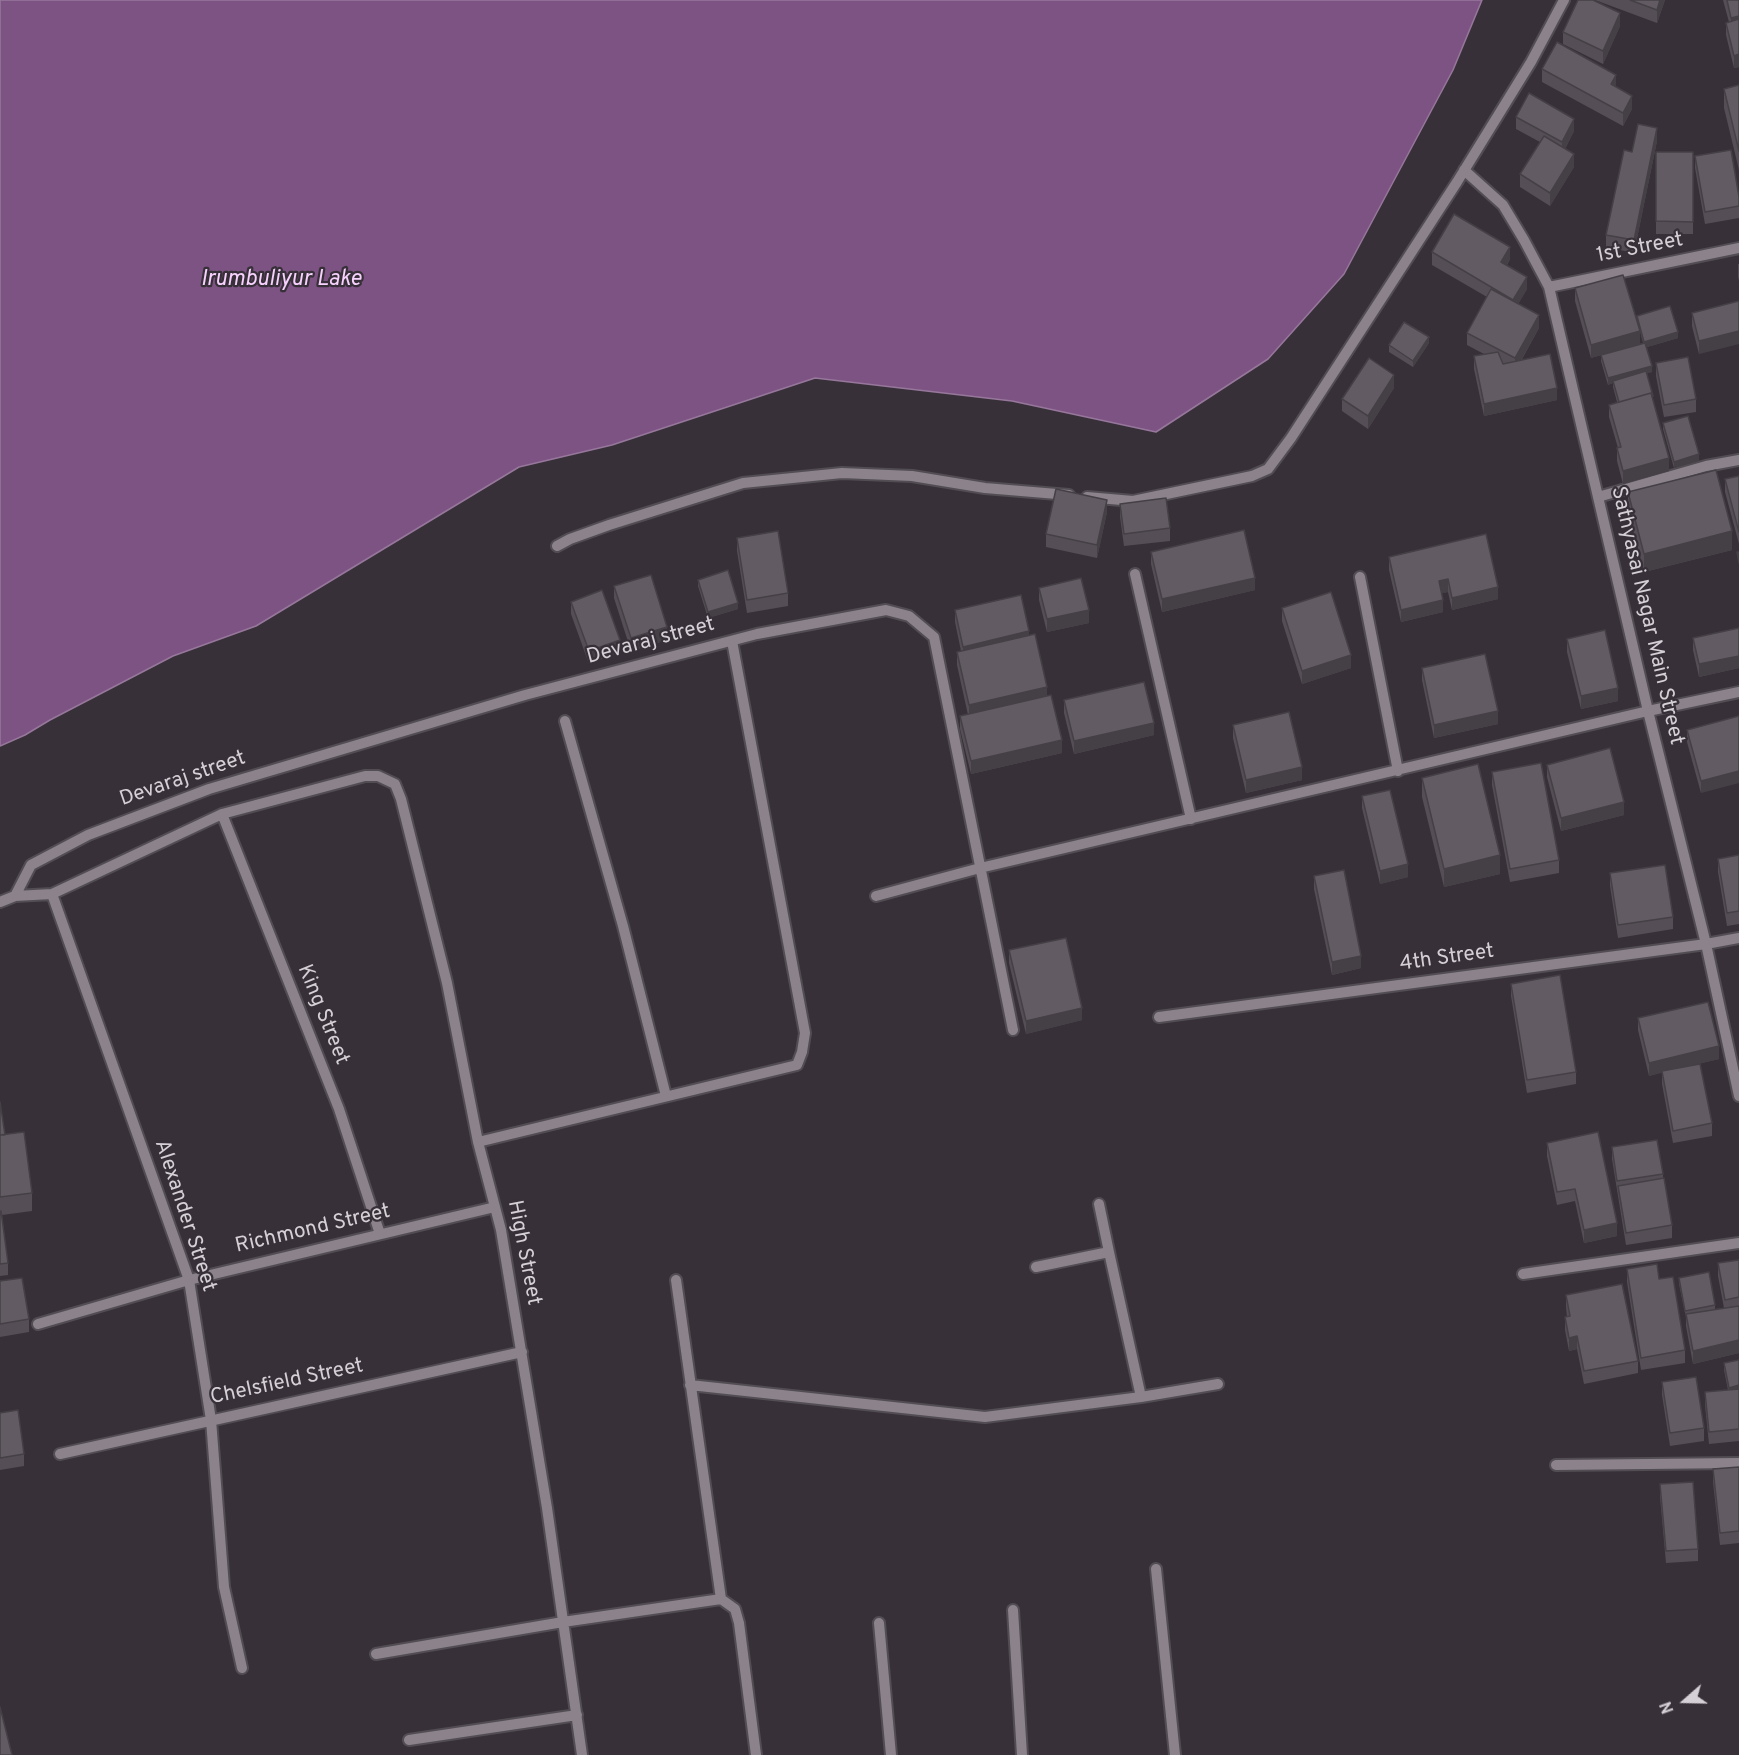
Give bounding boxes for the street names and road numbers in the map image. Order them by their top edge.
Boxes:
street label: 1st Street [1595,228,1685,270]
street label: Sathyasai Nagar Main Street [1604,484,1688,748]
street label: Devaraj street [584,613,718,671]
street label: Devaraj street [117,747,249,813]
street label: 4th Street [1398,940,1496,978]
street label: King Street [290,961,354,1069]
street label: Alexander Street [148,1137,220,1295]
street label: High Street [500,1198,546,1308]
street label: Richmond Street [233,1200,393,1260]
street label: Chelsfield Street [208,1354,366,1412]

